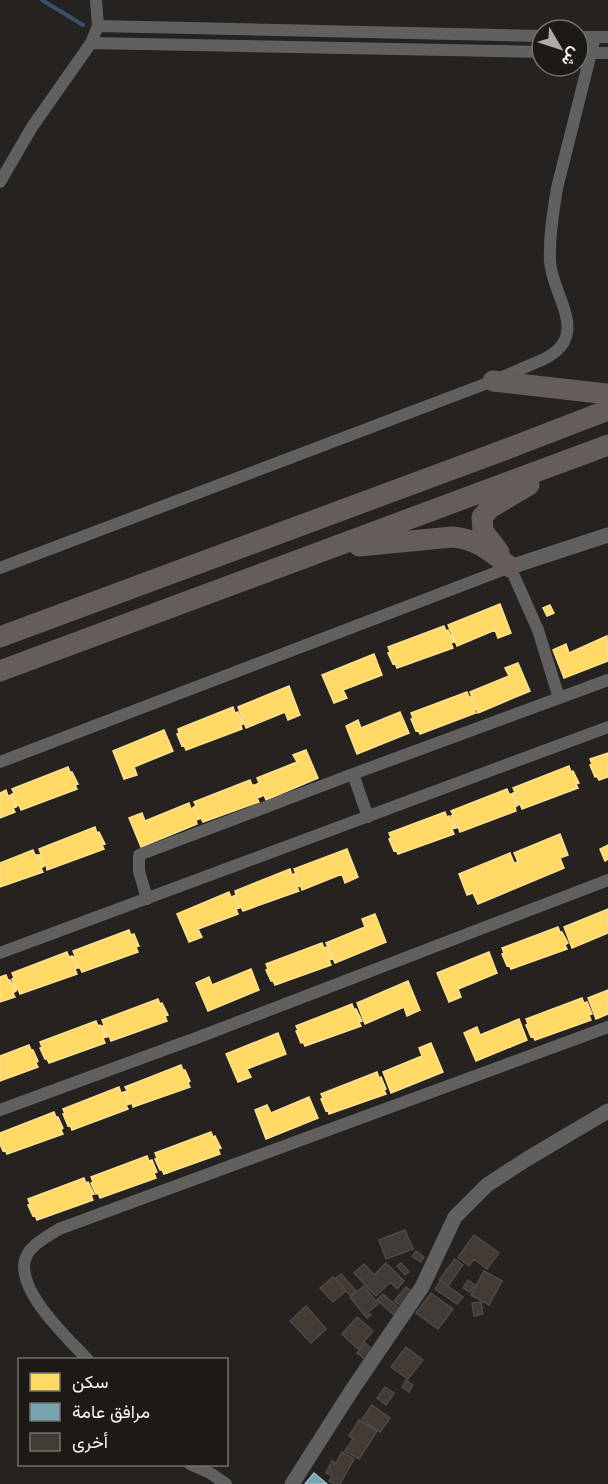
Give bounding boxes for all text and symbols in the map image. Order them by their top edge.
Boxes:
north arrow [530,18,590,78]
text: ش [558,44,584,70]
legend [18,1358,228,1466]
text: سكن [72,1372,108,1393]
text: مرافق عامة [72,1402,150,1423]
text: أخرى [72,1432,108,1453]

